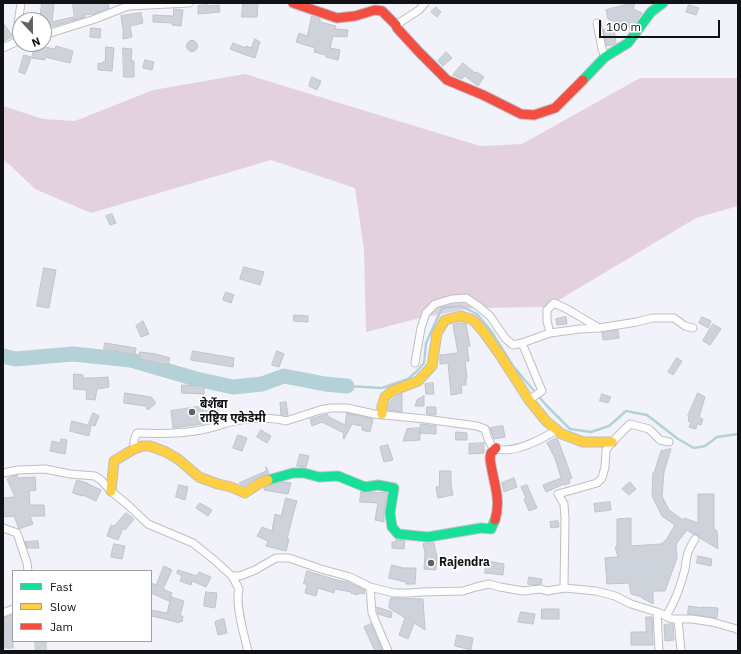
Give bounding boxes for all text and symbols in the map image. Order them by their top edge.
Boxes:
north arrow [12,12,52,52]
scale bar [601,12,722,38]
text: 100 m [606,19,641,34]
text: N [30,34,42,50]
place label: बेर्शेबा राष्ट्रिय एकेडेमी [200,398,266,426]
marker: बेर्शेबा राष्ट्रिय एकेडेमी [187,407,197,417]
place label: Rajendra [439,556,490,570]
marker: Rajendra [426,558,436,568]
legend [12,570,152,642]
text: Fast [50,579,73,594]
text: Slow [50,599,76,614]
text: Jam [50,619,73,634]

